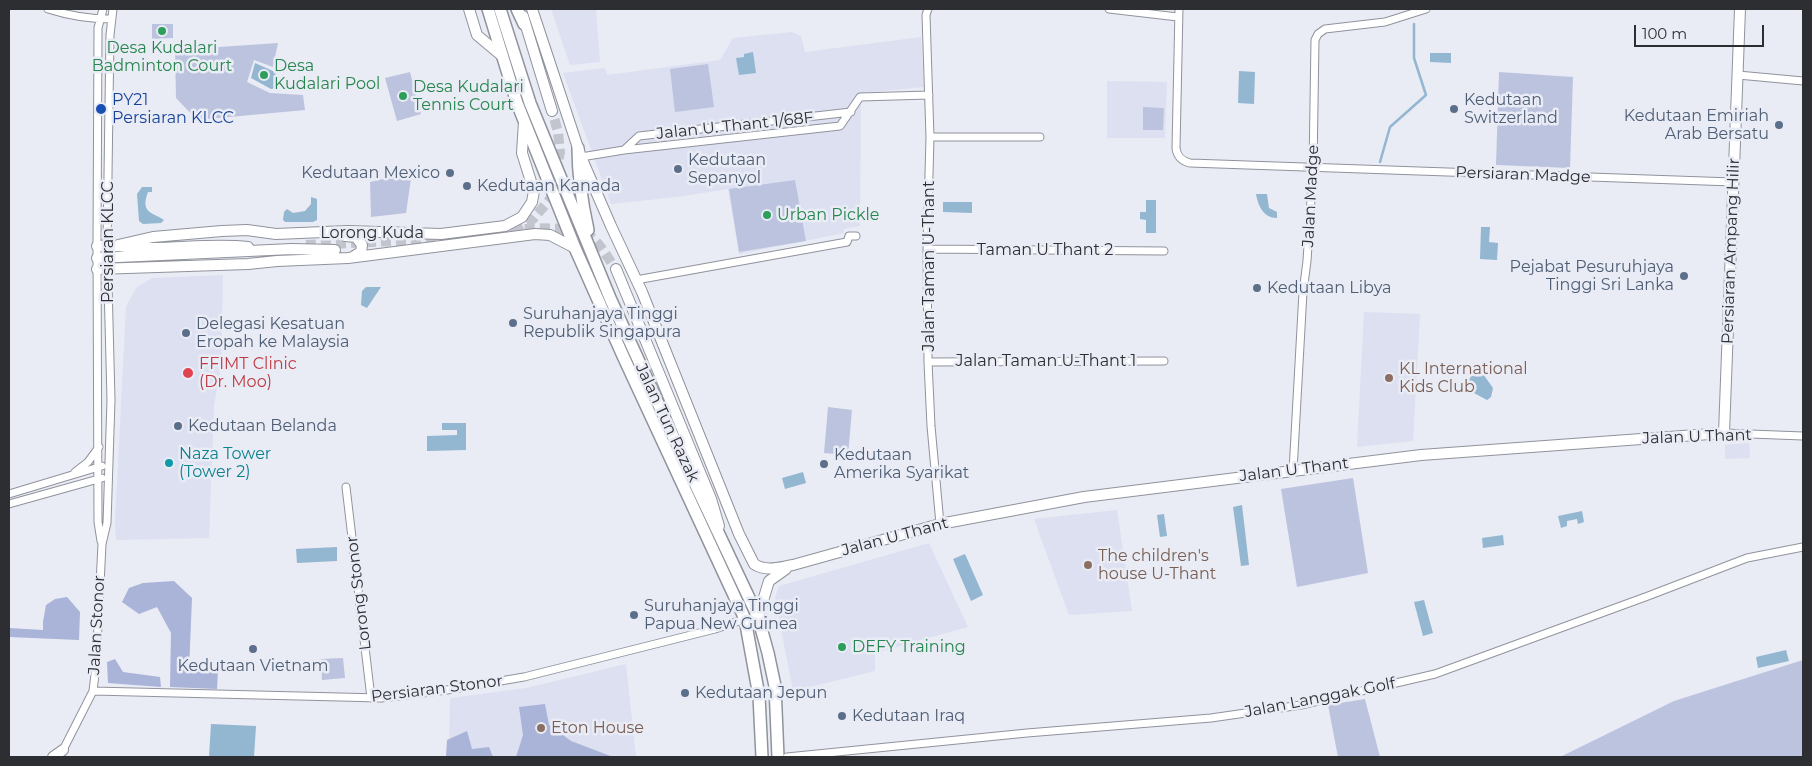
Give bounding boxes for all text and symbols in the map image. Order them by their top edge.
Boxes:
scale bar [1637,15,1767,47]
text: 100 m [1642,24,1687,43]
marker: Desa Kudalari Badminton Court [156,25,168,37]
place label: Desa Kudalari Badminton Court [92,38,232,76]
place label: Desa Kudalari Pool [274,56,380,94]
marker: Desa Kudalari Pool [258,69,270,81]
place label: Desa Kudalari Tennis Court [413,77,524,115]
place label: PY21 Persiaran KLCC [112,90,234,128]
marker: Desa Kudalari Tennis Court [397,90,409,102]
place label: Kedutaan Switzerland [1464,90,1558,128]
marker: PY21 Persiaran KLCC [94,102,108,116]
marker: Kedutaan Switzerland [1448,103,1460,115]
place label: Kedutaan Emiriah Arab Bersatu [1624,106,1769,144]
street label: Jalan U. Thant 1/68F [655,108,815,144]
marker: Kedutaan Emiriah Arab Bersatu [1773,119,1785,131]
street label: Jalan Madge [1299,144,1323,248]
place label: Kedutaan Sepanyol [688,150,766,188]
street label: Persiaran Ampang Hilir [1718,158,1744,344]
place label: Kedutaan Mexico [301,163,440,183]
marker: Kedutaan Sepanyol [672,163,684,175]
street label: Persiaran Madge [1455,163,1591,187]
marker: Kedutaan Mexico [444,167,456,179]
place label: Kedutaan Kanada [477,176,620,196]
marker: Kedutaan Kanada [461,180,473,192]
street label: Persiaran KLCC [98,181,118,303]
street label: Jalan Taman U-Thant [919,181,939,351]
place label: Urban Pickle [777,205,879,225]
marker: Urban Pickle [761,209,773,221]
street label: Lorong Kuda [320,223,424,243]
street label: Taman U Thant 2 [977,240,1113,260]
place label: Pejabat Pesuruhjaya Tinggi Sri Lanka [1510,257,1674,295]
marker: Pejabat Pesuruhjaya Tinggi Sri Lanka [1678,270,1690,282]
place label: Kedutaan Libya [1267,278,1391,298]
marker: Kedutaan Libya [1251,282,1263,294]
place label: Suruhanjaya Tinggi Republik Singapura [523,304,681,342]
place label: Delegasi Kesatuan Eropah ke Malaysia [196,314,350,352]
marker: Suruhanjaya Tinggi Republik Singapura [507,317,519,329]
marker: Delegasi Kesatuan Eropah ke Malaysia [180,327,192,339]
street label: Jalan Taman U-Thant 1 [956,351,1136,371]
place label: FFIMT Clinic (Dr. Moo) [199,354,297,392]
place label: KL International Kids Club [1399,359,1527,397]
street label: Jalan Tun Razak [631,360,703,486]
marker: FFIMT Clinic (Dr. Moo) [181,366,195,380]
marker: KL International Kids Club [1383,372,1395,384]
place label: Kedutaan Belanda [188,416,337,436]
marker: Kedutaan Belanda [172,420,184,432]
street label: Jalan U Thant [1642,425,1752,449]
place label: Naza Tower (Tower 2) [179,444,271,482]
place label: Kedutaan Amerika Syarikat [834,445,969,483]
street label: Jalan U Thant [1238,454,1350,486]
marker: Naza Tower (Tower 2) [163,457,175,469]
marker: Kedutaan Amerika Syarikat [818,458,830,470]
street label: Jalan U Thant [839,514,951,560]
street label: Lorong Stonor [342,535,376,651]
place label: The children's house U-Thant [1098,546,1216,584]
marker: The children's house U-Thant [1082,559,1094,571]
street label: Jalan Stonor [85,575,109,675]
place label: Suruhanjaya Tinggi Papua New Guinea [644,596,799,634]
marker: Suruhanjaya Tinggi Papua New Guinea [628,609,640,621]
place label: DEFY Training [852,637,966,657]
marker: DEFY Training [836,641,848,653]
marker: Kedutaan Vietnam [247,643,259,655]
place label: Kedutaan Vietnam [178,656,328,676]
street label: Persiaran Stonor [370,671,504,707]
street label: Jalan Langgak Golf [1243,674,1397,722]
place label: Kedutaan Jepun [695,683,827,703]
marker: Kedutaan Jepun [679,687,691,699]
place label: Kedutaan Iraq [852,706,965,726]
marker: Kedutaan Iraq [836,710,848,722]
place label: Eton House [551,718,644,738]
marker: Eton House [535,722,547,734]

